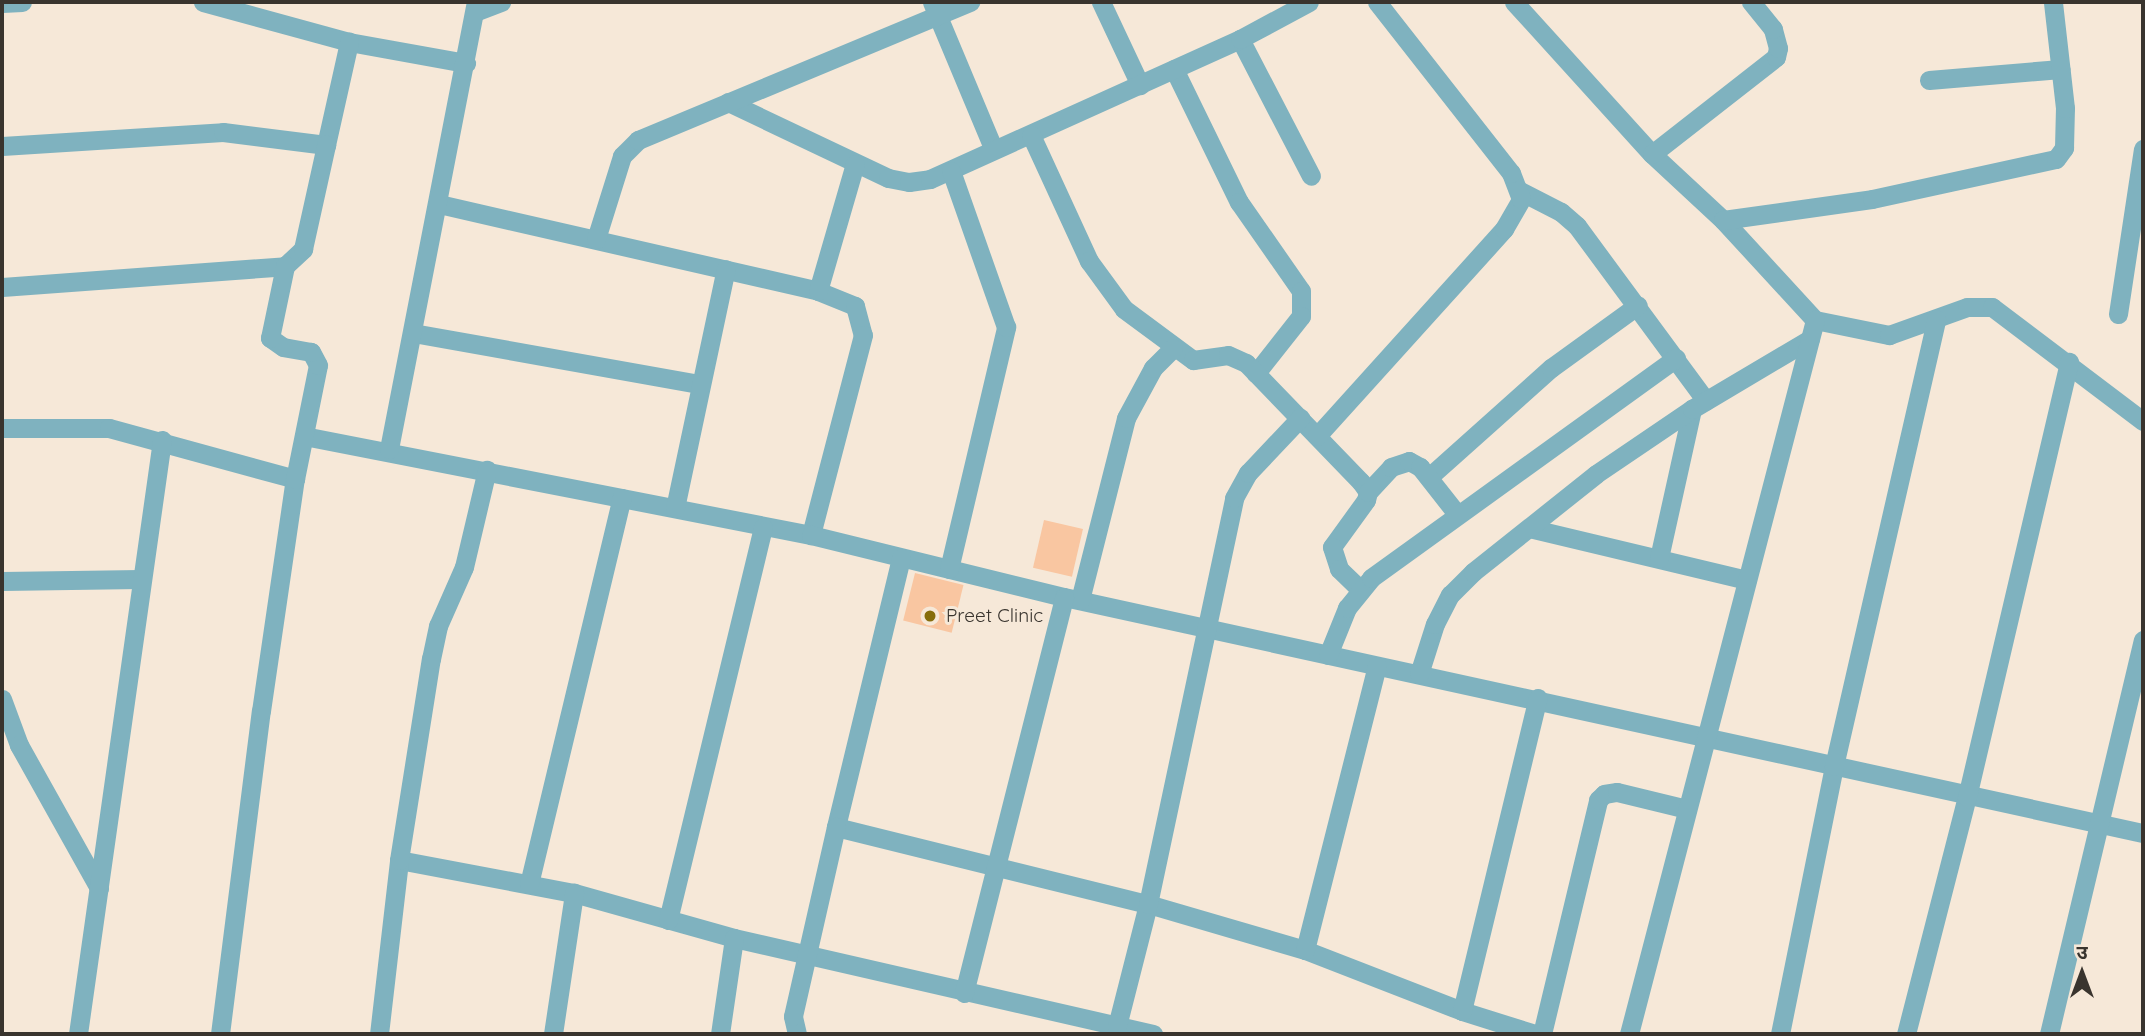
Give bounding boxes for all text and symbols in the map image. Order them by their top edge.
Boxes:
place label: Preet Clinic [946,605,1043,627]
marker: Preet Clinic [920,606,940,626]
north arrow [2047,938,2117,1008]
text: उ [2076,940,2088,964]

